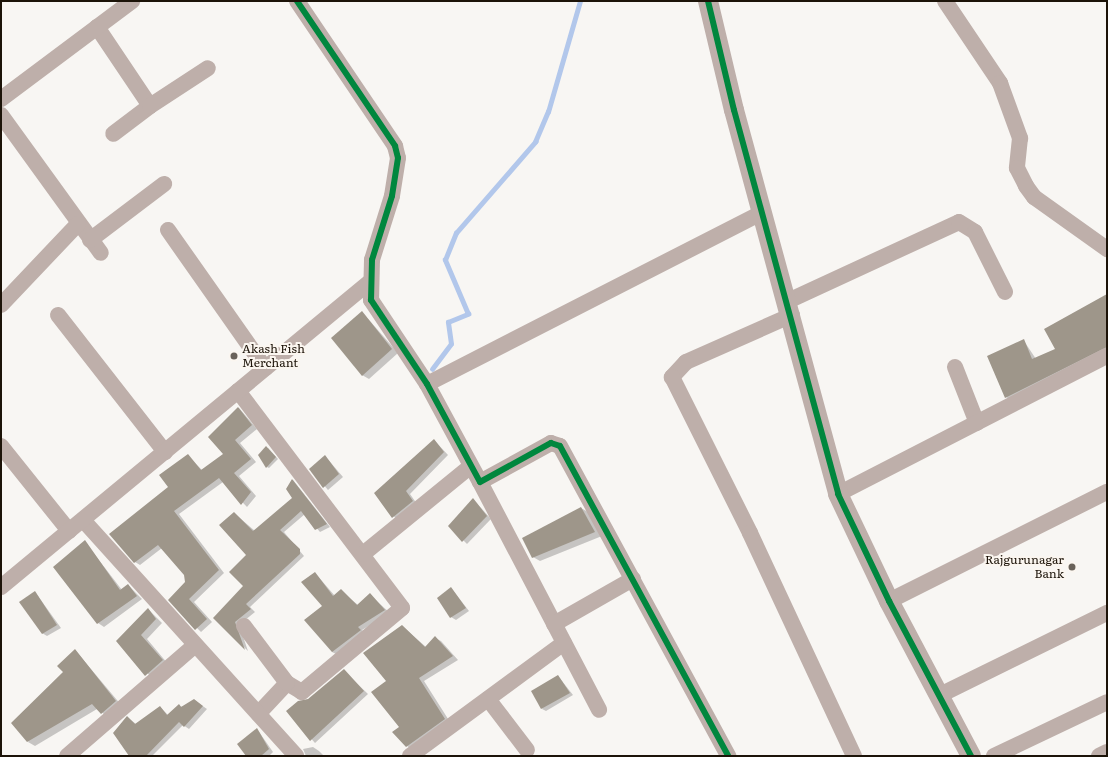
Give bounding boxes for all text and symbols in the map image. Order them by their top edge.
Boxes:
place label: Akash Fish Merchant [242,342,305,370]
marker: Akash Fish Merchant [229,351,239,361]
place label: Rajgurunagar Bank [985,553,1064,581]
marker: Rajgurunagar Bank [1067,562,1077,572]

